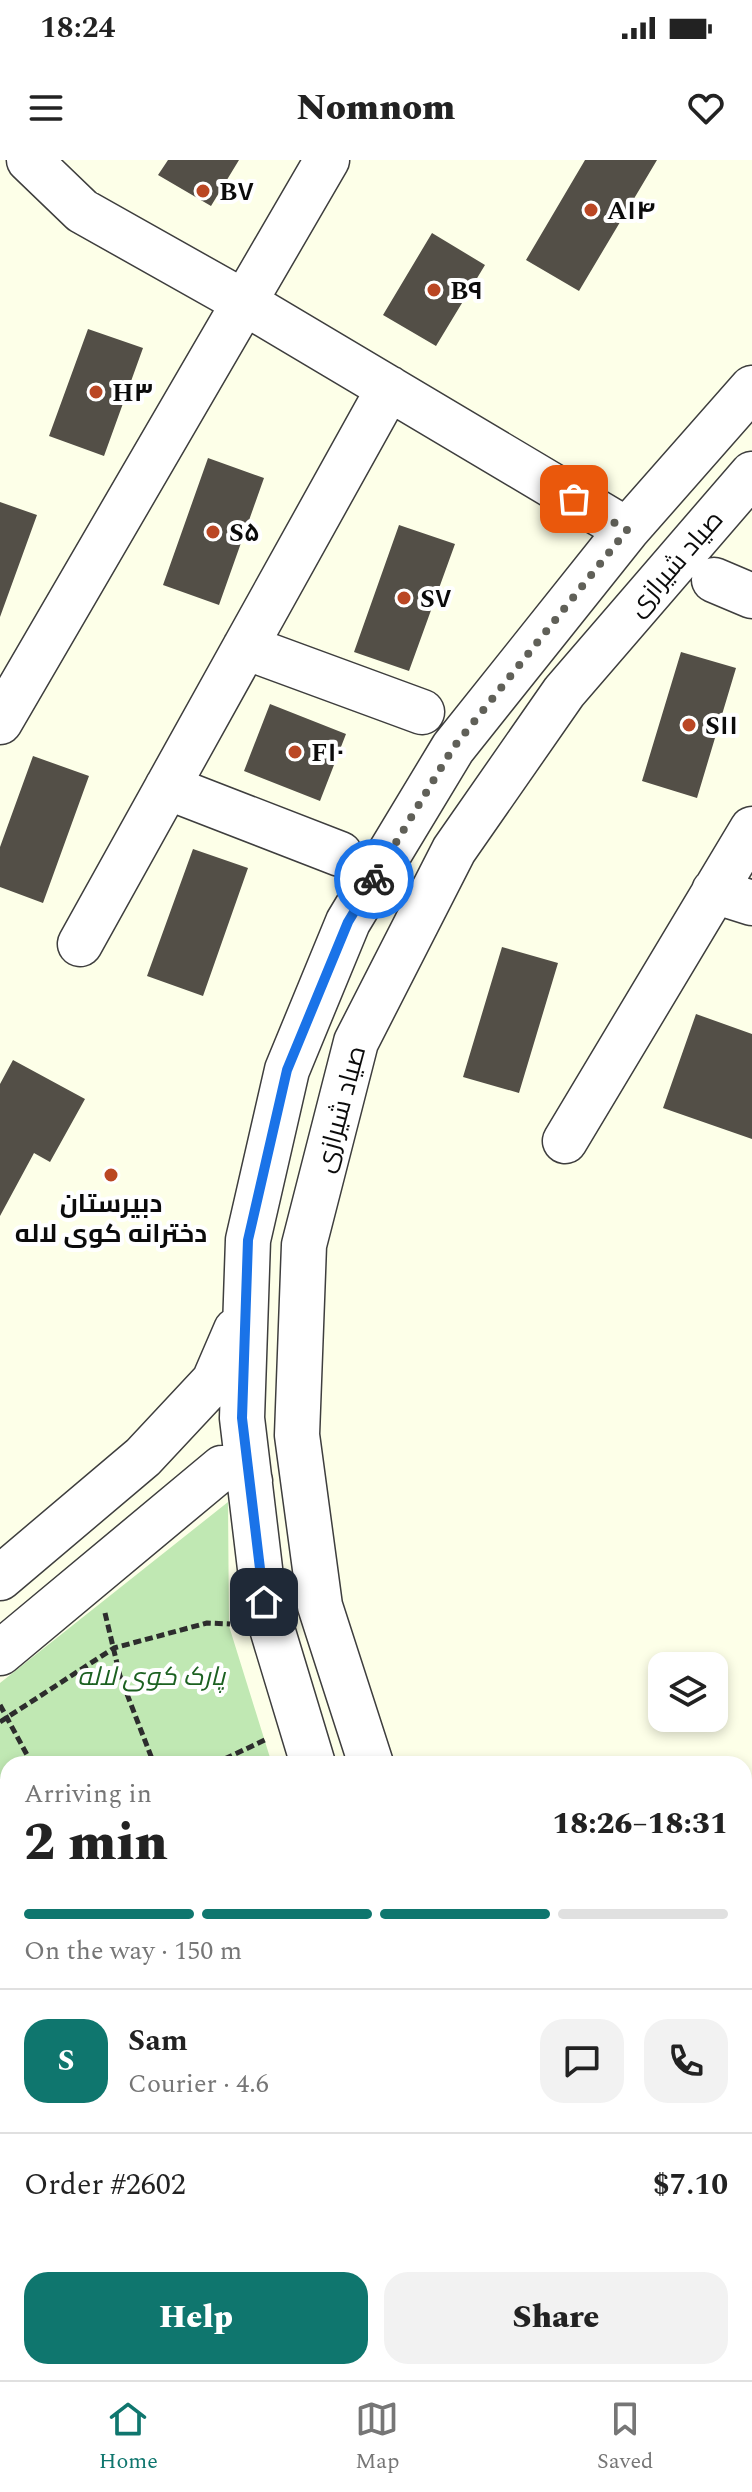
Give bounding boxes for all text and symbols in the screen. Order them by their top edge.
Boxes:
text: 18:24 [40,5,115,51]
text: Nomnom [296,81,456,136]
icon: menu [24,86,68,130]
icon: heart [684,86,728,130]
place label: B۷ [219,172,254,212]
marker: B۷ [194,182,212,200]
place label: A۱۴ [607,191,655,231]
marker: A۱۴ [582,201,600,219]
place label: B۹ [450,271,483,311]
marker: B۹ [425,281,443,299]
place label: H۳ [112,373,153,413]
marker: H۳ [87,383,105,401]
pin [540,465,608,533]
icon: bag [552,477,596,521]
street label: صیاد شیرازی [618,502,733,626]
place label: S۵ [229,513,260,553]
marker: S۵ [204,523,222,541]
place label: S۷ [420,579,452,619]
marker: S۷ [395,589,413,607]
place label: S۱۱ [705,706,738,746]
marker: S۱۱ [680,716,698,734]
place label: F۱۰ [311,733,344,773]
marker: F۱۰ [286,743,304,761]
courier [334,839,414,919]
icon: bike [352,857,396,901]
street label: صیاد شیرازی [305,1041,377,1177]
marker: دبیرستان دخترانه کوی لاله [102,1166,120,1184]
place label: دبیرستان دخترانه کوی لاله [15,1184,207,1254]
pin [230,1568,298,1636]
icon: home [242,1580,286,1624]
map controls [648,1652,728,1732]
button: layers [648,1652,728,1732]
park label: پارک کوی لاله [77,1657,227,1697]
text: Arriving in [24,1774,152,1814]
text: 18:26–18:31 [552,1801,728,1847]
text: 2 min [24,1804,168,1883]
text: On the way · 150 m [24,1931,242,1971]
text: Sam [128,2018,188,2064]
button: chat [540,2019,624,2103]
button: phone [644,2019,728,2103]
text: S [57,2038,75,2084]
text: Courier · 4.6 [128,2064,269,2104]
text: Order #2602 [24,2162,186,2208]
text: $7.10 [653,2162,728,2208]
button: Help [24,2272,368,2364]
button: Share [384,2272,728,2364]
tab: Home [99,2397,158,2478]
tab: Map [355,2397,400,2478]
tab: Saved [597,2397,653,2478]

